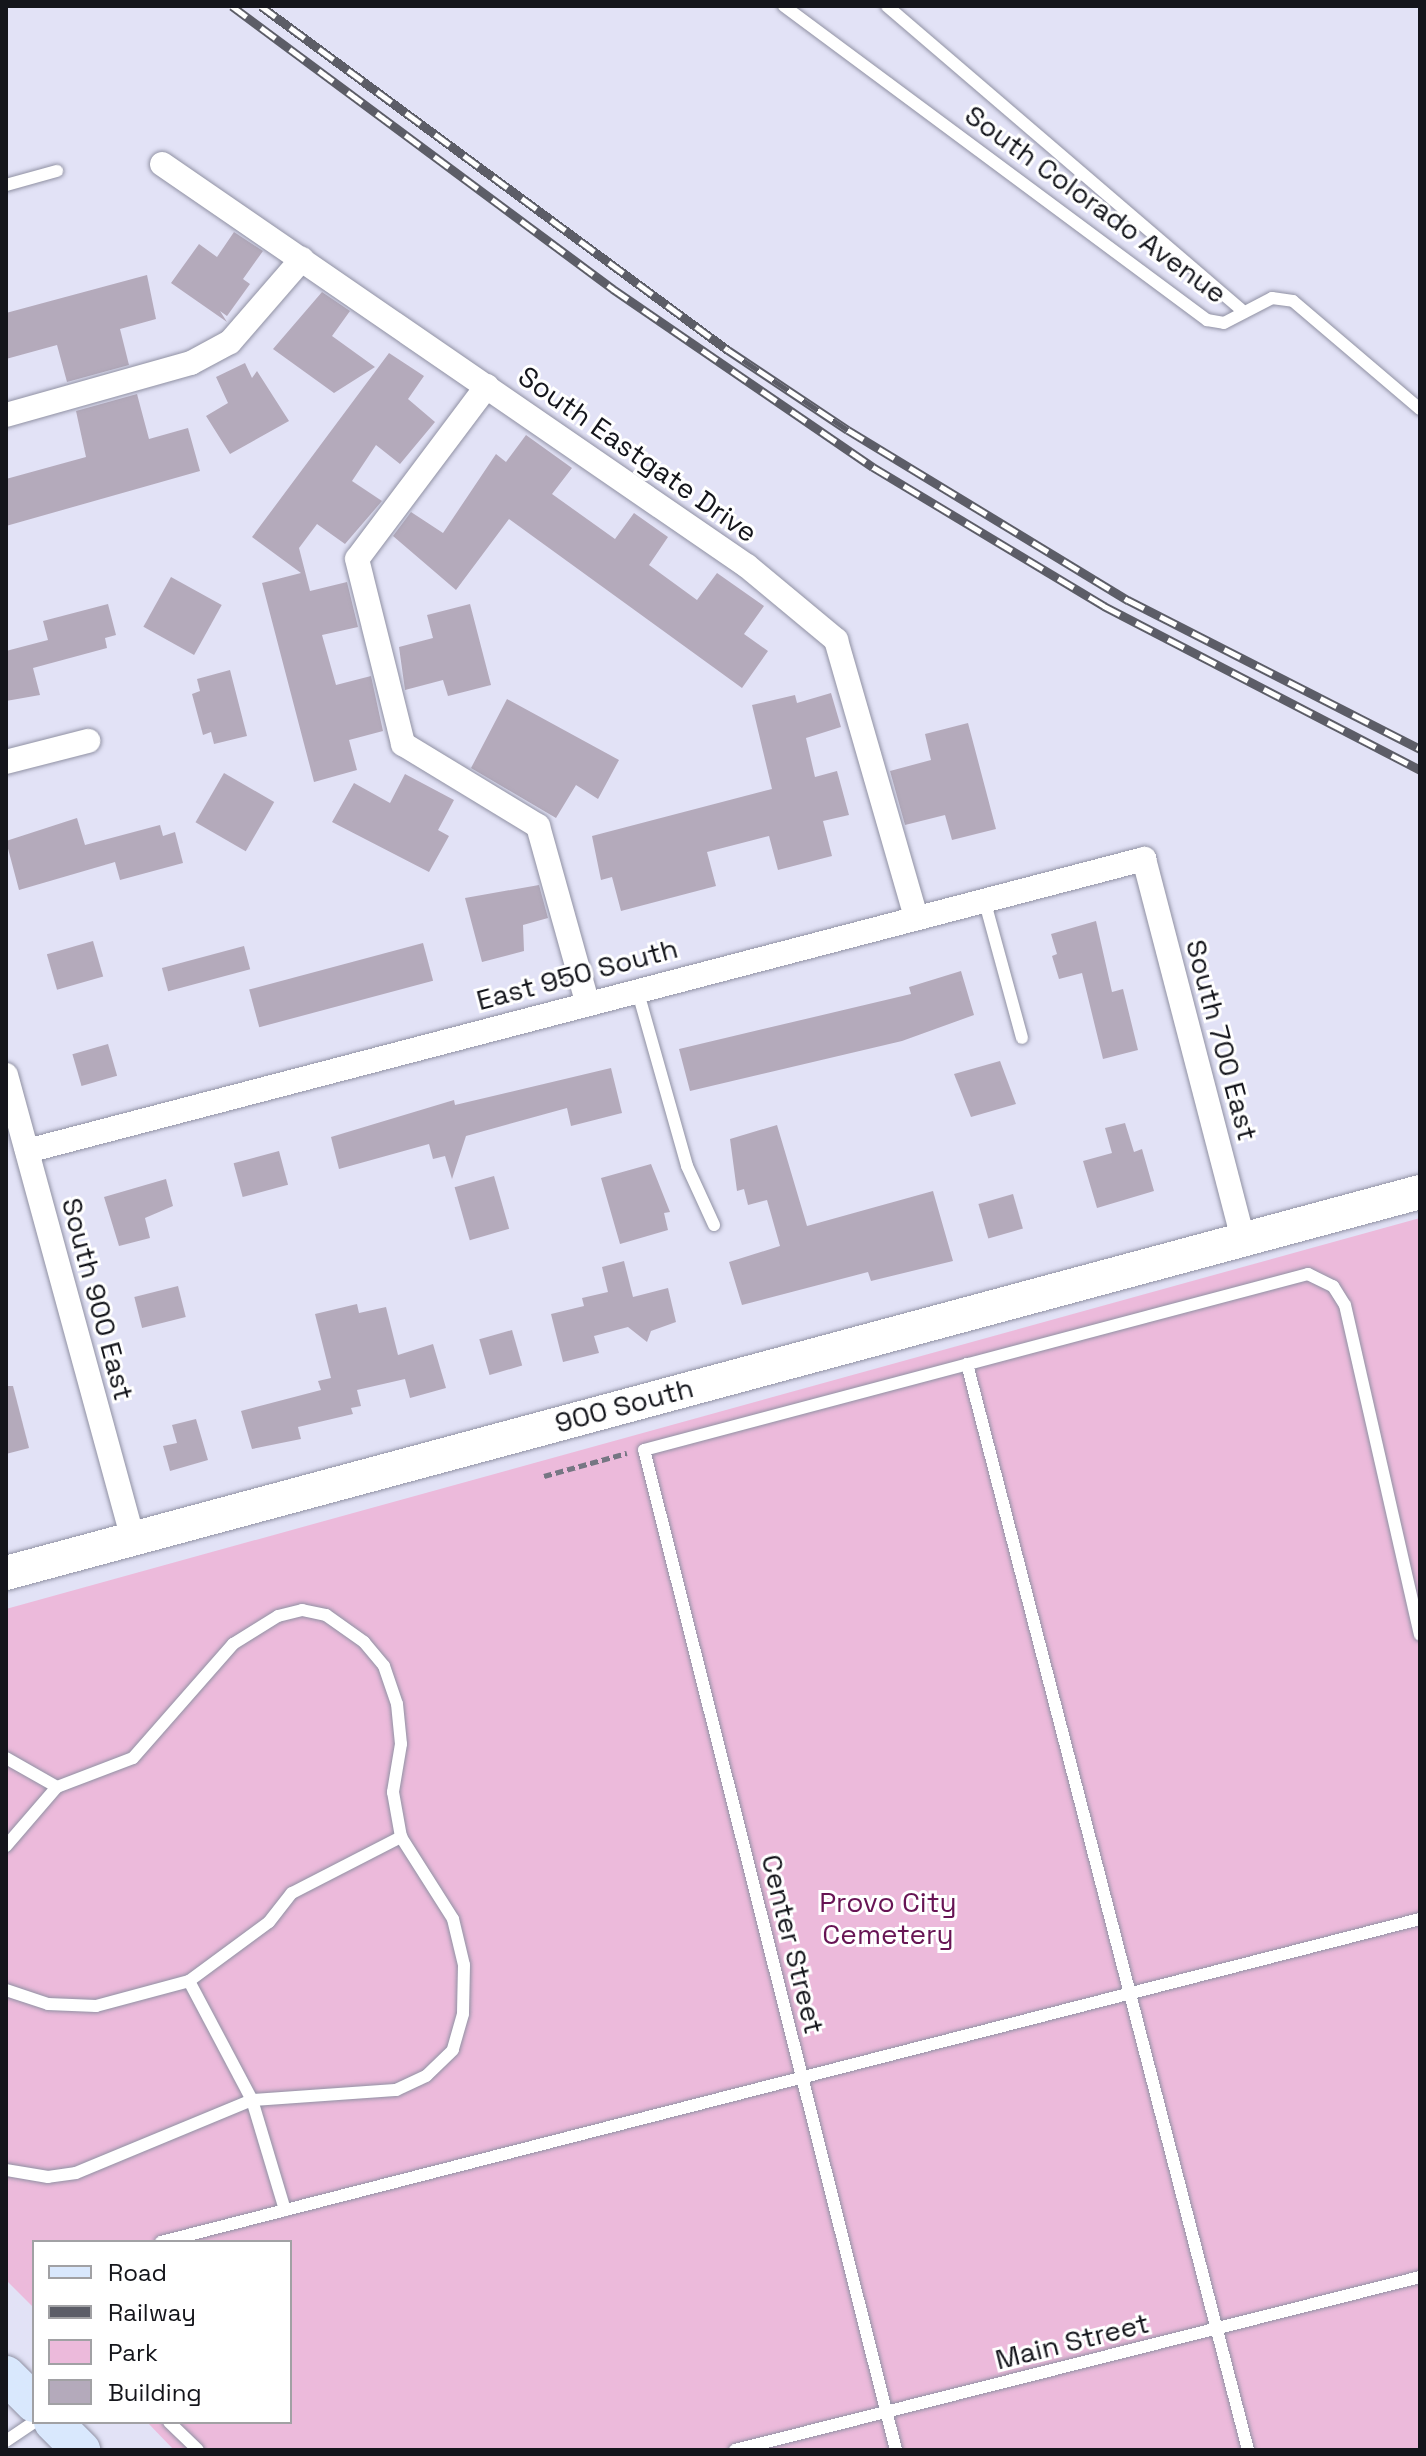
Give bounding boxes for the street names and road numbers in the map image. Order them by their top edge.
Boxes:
street label: South Colorado Avenue [958,98,1234,310]
street label: South Eastgate Drive [512,359,764,549]
street label: East 950 South [473,931,681,1017]
street label: South 700 East [1179,936,1265,1144]
street label: South 900 East [55,1194,141,1404]
street label: 900 South [551,1370,697,1440]
street label: Center Street [754,1851,832,2037]
street label: Main Street [992,2306,1152,2376]

